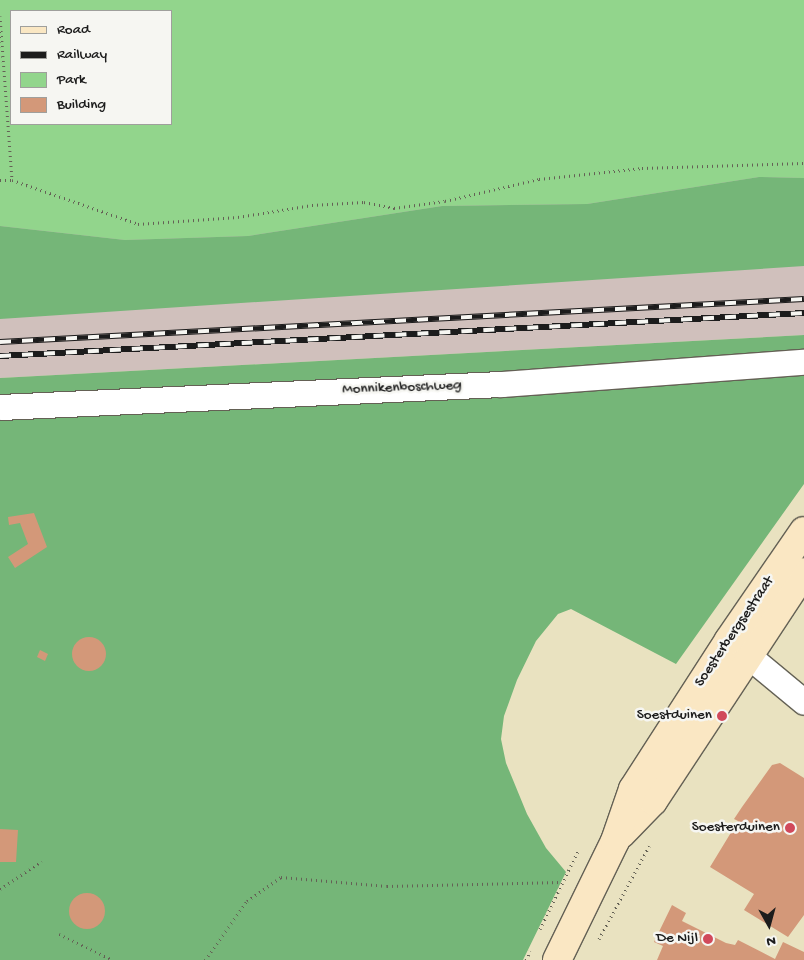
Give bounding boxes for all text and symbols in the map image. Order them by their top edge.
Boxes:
legend [10,10,172,125]
text: Road [57,21,90,39]
text: Railway [57,46,107,64]
text: Park [57,71,86,89]
text: Building [57,96,106,114]
street label: Monnikenboschweg [342,377,462,399]
street label: Soesterbergsestraat [691,573,779,691]
place label: Soestduinen [637,707,712,725]
marker: Soestduinen [716,710,728,722]
place label: Soesterduinen [692,819,780,837]
marker: Soesterduinen [784,822,796,834]
north arrow [744,900,794,950]
place label: De Nijl [656,930,698,948]
text: N [765,931,776,949]
marker: De Nijl [702,933,714,945]

